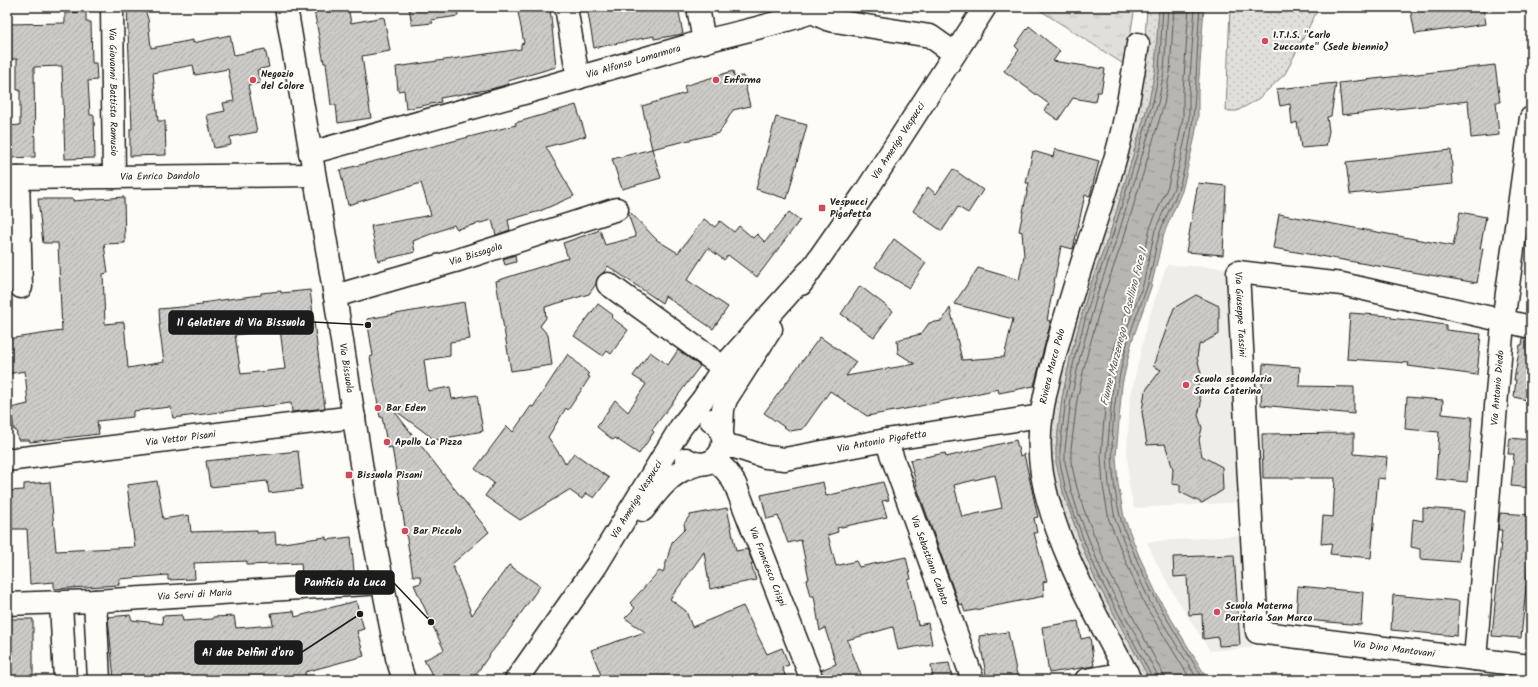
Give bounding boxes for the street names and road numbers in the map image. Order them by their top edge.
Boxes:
street label: Via Giovanni Battista Ramusio [104,28,122,157]
street label: Via Alfonso Lamarmora [584,40,683,83]
street label: Via Amerigo Vespucci [867,99,930,183]
street label: Via Enrico Dandolo [120,168,200,185]
street label: Via Bissagola [448,238,505,270]
street label: Via Giuseppe Tassini [1230,271,1251,358]
street label: Riviera Marco Polo [1035,326,1070,405]
street label: Via Bissuola [334,342,358,394]
street label: Via Antonio Diedo [1486,349,1509,426]
street label: Via Vettor Pisani [145,426,217,451]
street label: Via Antonio Pigafetta [836,426,928,457]
street label: Via Amerigo Vespucci [607,457,667,542]
street label: Via Sebastiano Caboto [906,513,953,608]
street label: Via Francesco Crispi [745,524,791,609]
street label: Via Servi di Maria [157,584,233,605]
street label: Via Dino Mantovani [1352,636,1436,662]

